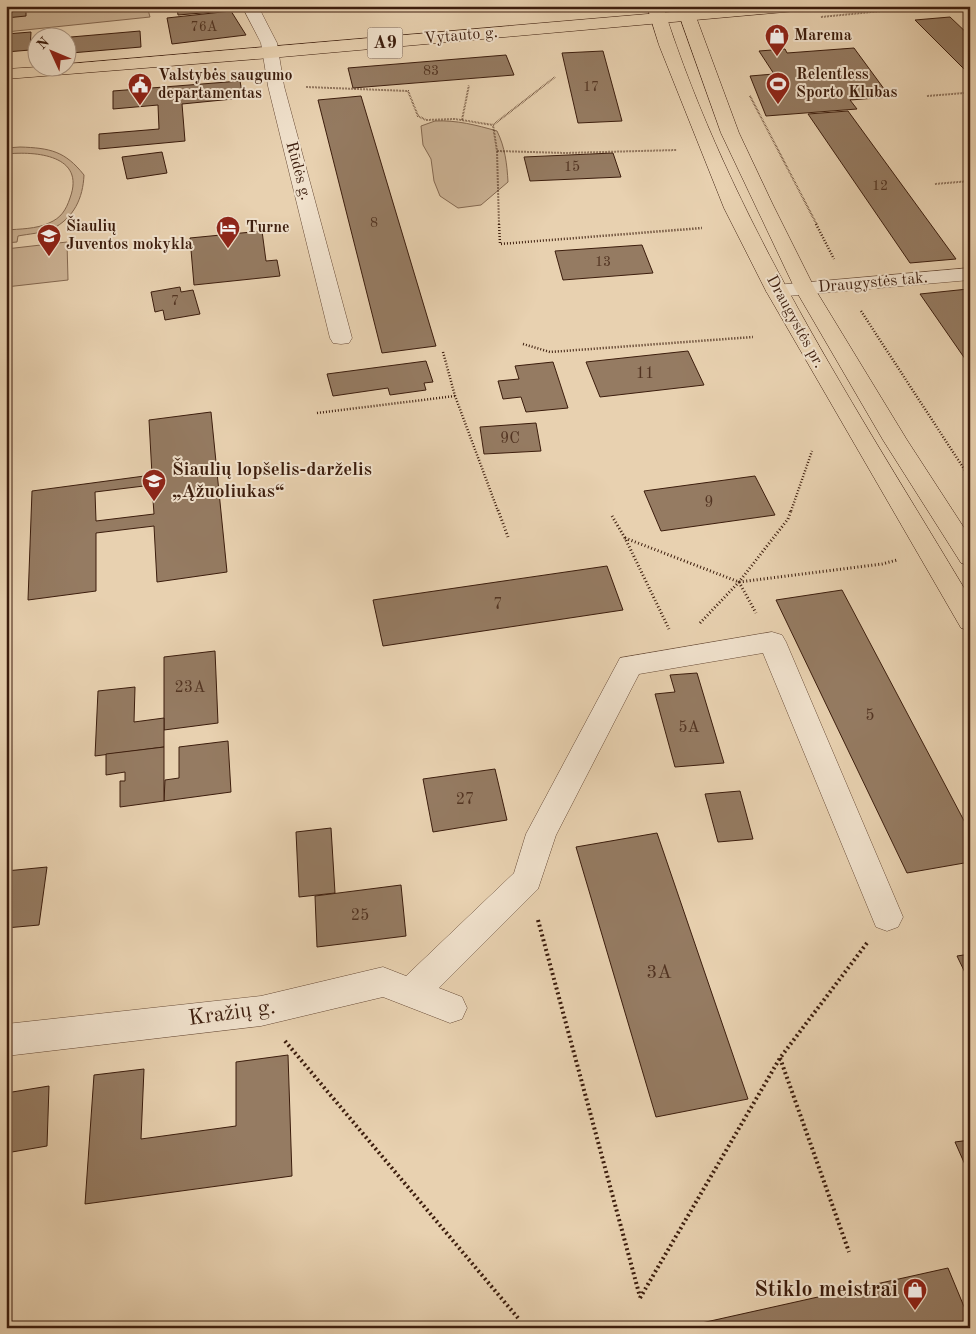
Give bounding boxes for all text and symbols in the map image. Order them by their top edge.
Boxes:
house number: 76A [191,20,218,34]
shop icon: Marema [764,23,790,57]
street label: Vytauto g. [423,25,499,47]
north arrow [28,28,78,78]
road number: A9 [368,28,402,58]
place label: Marema [794,28,852,44]
text: N [35,35,52,52]
house number: 83 [423,64,439,78]
place label: Relentless Sporto Klubas [796,67,898,101]
place label: Valstybės saugumo departamentas [158,68,293,102]
sports icon: Relentless Sporto Klubas [765,71,791,105]
public building icon: Valstybės saugumo departamentas [127,72,153,106]
house number: 17 [583,80,599,94]
street label: Rūdės g. [282,140,314,202]
house number: 15 [564,160,580,174]
house number: 12 [872,179,888,193]
place label: Šiaulių Juventos mokykla [66,215,193,253]
hotel icon: Turne [215,215,241,249]
house number: 8 [370,216,378,230]
place label: Turne [246,220,290,236]
school or university icon: Šiaulių Juventos mokykla [36,223,62,257]
house number: 13 [595,255,611,269]
street label: Draugystės tak. [817,270,929,296]
street label: Draugystės pr. [763,273,827,371]
house number: 7 [171,294,179,308]
house number: 11 [636,366,654,382]
house number: 9C [500,431,520,447]
place label: Šiaulių lopšelis-darželis „Ąžuoliukas“ [172,457,372,502]
school or university icon: Šiaulių lopšelis-darželis „Ąžuoliukas“ [141,468,167,502]
house number: 9 [704,495,714,511]
house number: 7 [493,597,503,613]
house number: 23A [175,680,205,696]
house number: 5 [865,708,875,724]
house number: 5A [678,720,700,736]
house number: 27 [456,792,474,808]
house number: 25 [351,908,369,924]
house number: 3A [646,964,672,983]
street label: Kražių g. [187,996,277,1030]
shop icon: Stiklo meistrai [902,1277,928,1311]
place label: Stiklo meistrai [754,1279,898,1301]

